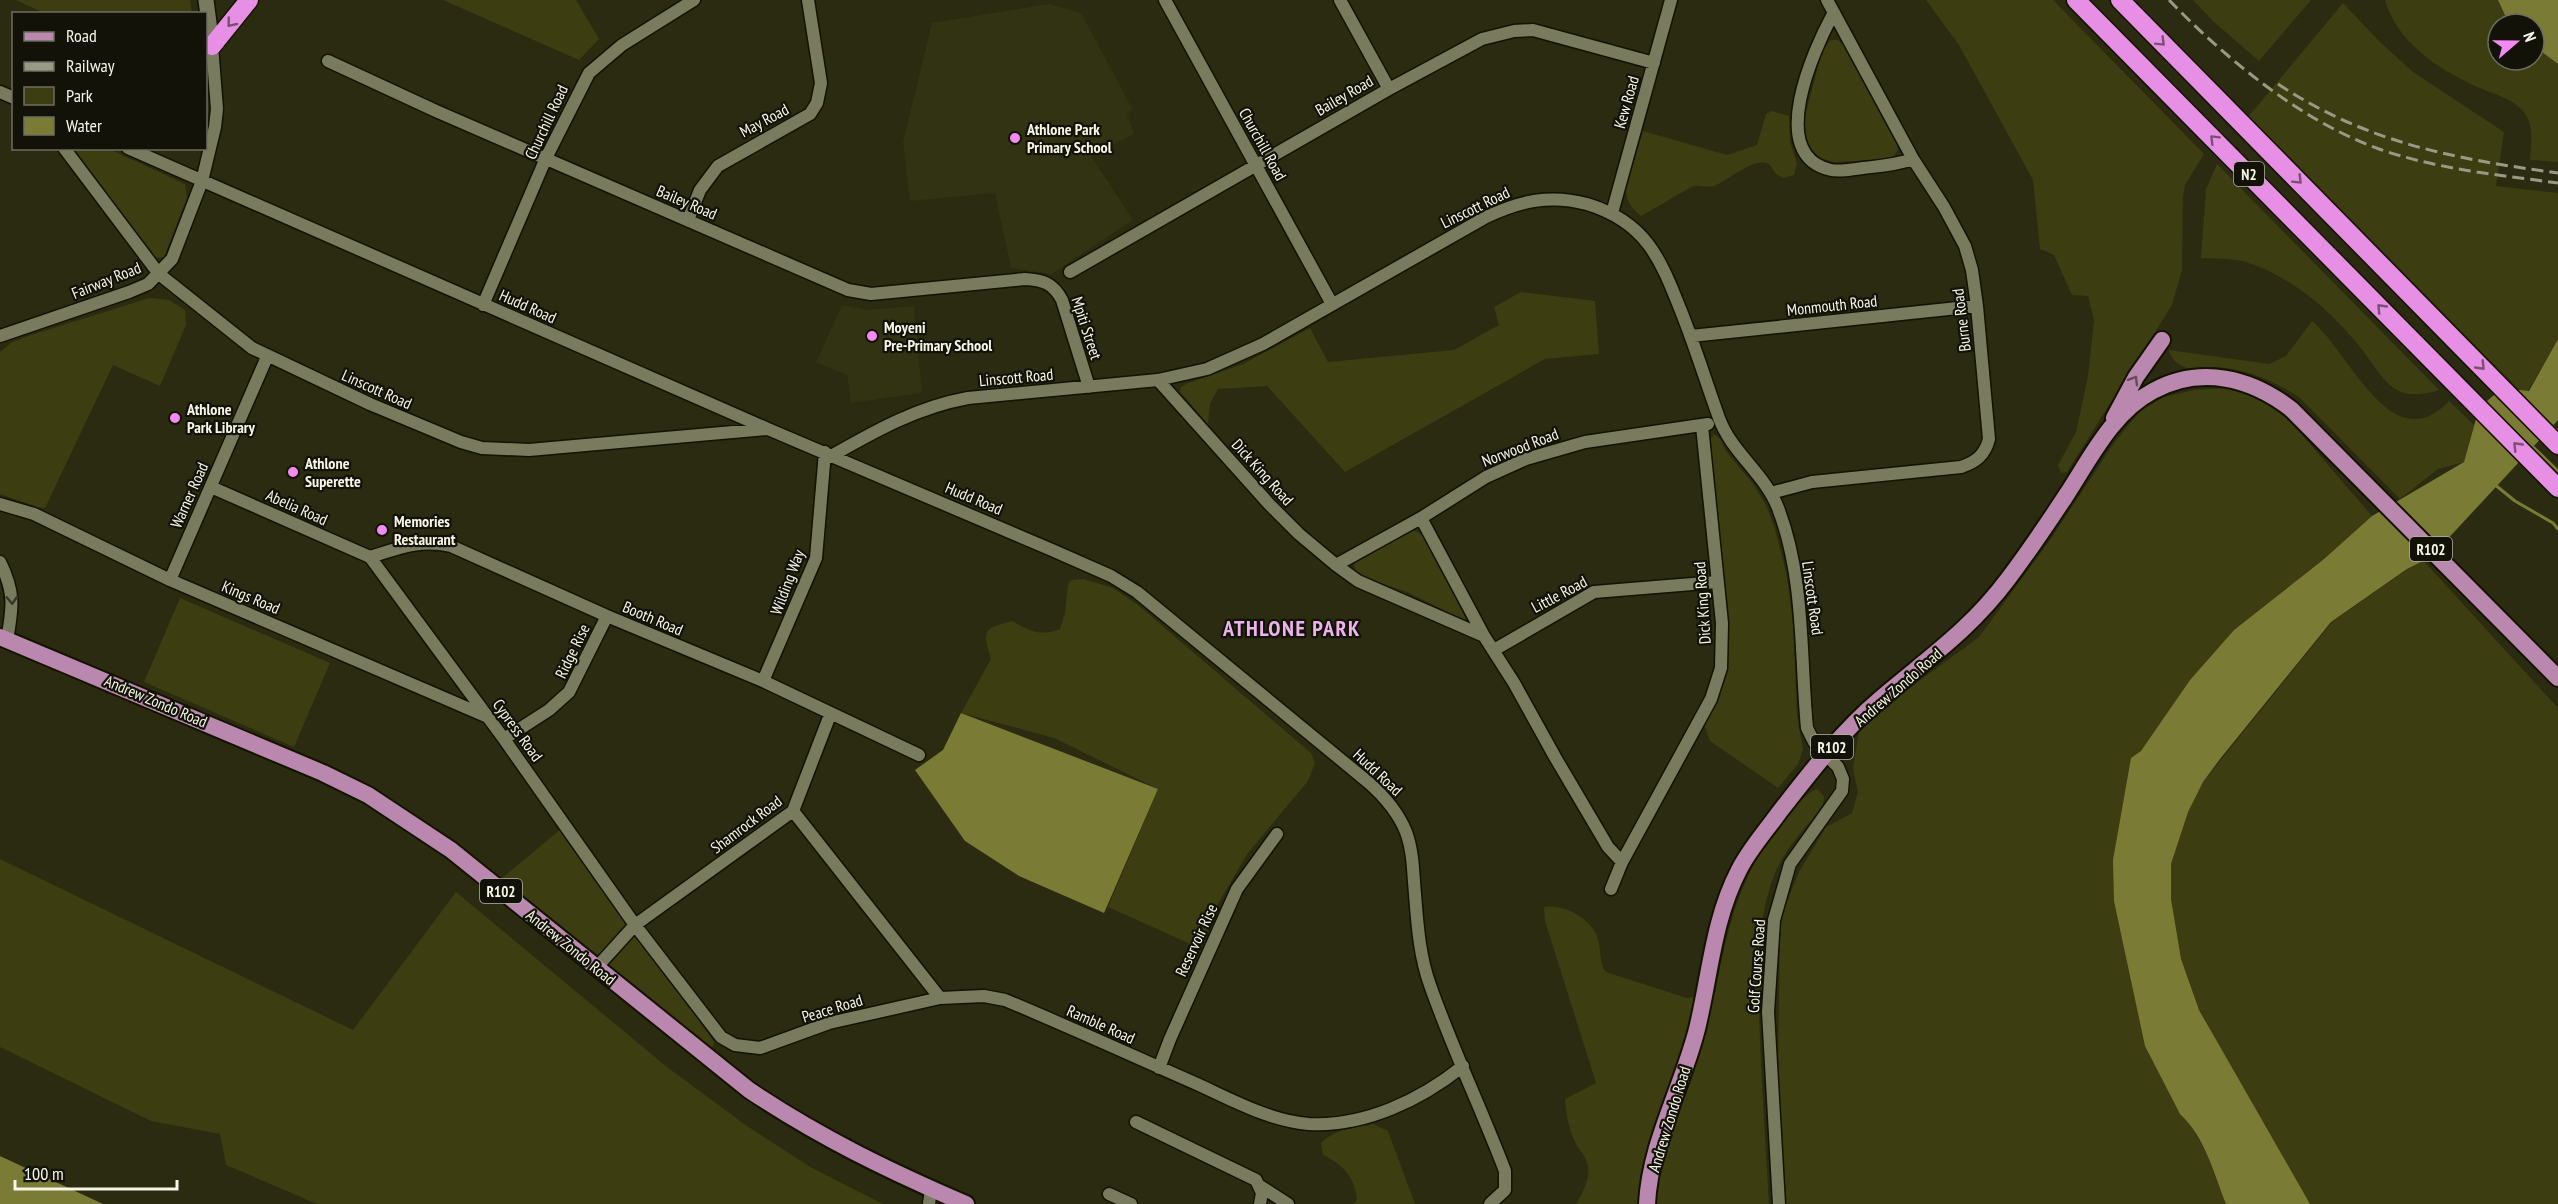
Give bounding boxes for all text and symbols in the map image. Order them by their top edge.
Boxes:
legend [12,12,207,150]
north arrow [2486,12,2546,72]
one-way arrow [227,16,238,27]
text: Road [66,24,97,47]
text: N [2519,29,2541,44]
one-way arrow [2154,34,2165,45]
text: Railway [66,54,115,77]
street label: Bailey Road [1311,70,1377,120]
street label: Kew Road [1609,73,1643,131]
street label: Churchill Road [520,81,572,163]
text: Park [66,84,93,107]
street label: May Road [736,99,792,141]
street label: Churchill Road [1235,104,1291,184]
text: Water [66,114,102,137]
place label: Athlone Park Primary School [1026,119,1112,157]
marker: Athlone Park Primary School [1008,131,1022,145]
one-way arrow [2211,136,2222,147]
road number: N2 [2234,162,2264,186]
one-way arrow [2291,173,2302,184]
street label: Bailey Road [654,180,720,224]
street label: Linscott Road [1437,182,1513,232]
street label: Fairway Road [68,257,144,303]
street label: Hudd Road [496,285,560,327]
street label: Burne Road [1947,287,1975,353]
street label: Monmouth Road [1786,290,1878,320]
street label: Mpiti Street [1067,294,1107,363]
one-way arrow [2377,304,2388,315]
place label: Moyeni Pre-Primary School [884,317,992,355]
marker: Moyeni Pre-Primary School [865,329,879,343]
one-way arrow [2474,359,2485,370]
street label: Linscott Road [978,364,1054,390]
street label: Linscott Road [339,365,415,413]
one-way arrow [2126,376,2138,386]
place label: Athlone Park Library [186,399,255,437]
marker: Athlone Park Library [168,411,182,425]
street label: Norwood Road [1479,423,1561,471]
street label: Dick King Road [1228,435,1298,509]
one-way arrow [2513,443,2524,453]
place label: Athlone Superette [304,453,361,491]
street label: Warner Road [166,459,212,531]
marker: Athlone Superette [286,465,300,479]
street label: Hudd Road [942,477,1006,519]
street label: Abelia Road [263,485,331,529]
place label: Memories Restaurant [394,511,456,549]
marker: Memories Restaurant [375,523,389,537]
road number: R102 [2410,537,2452,561]
street label: Wilding Way [765,547,809,617]
street label: Linscott Road [1798,560,1828,636]
street label: Dick King Road [1689,561,1715,645]
street label: Little Road [1528,571,1590,617]
street label: Kings Road [219,576,283,618]
one-way arrow [5,595,18,604]
street label: Booth Road [620,596,686,640]
district label: ATHLONE PARK [1222,614,1361,642]
street label: Ridge Rise [550,620,594,682]
street label: Andrew Zondo Road [1850,643,1946,730]
street label: Andrew Zondo Road [102,670,210,732]
street label: Cypress Road [489,695,547,765]
road number: R102 [1811,735,1853,759]
street label: Hudd Road [1349,744,1407,800]
street label: Shamrock Road [706,791,786,857]
road number: R102 [480,879,522,903]
street label: Reservoir Rise [1171,901,1221,979]
street label: Andrew Zondo Road [522,905,620,989]
street label: Golf Course Road [1743,918,1769,1014]
street label: Peace Road [799,989,865,1027]
street label: Ramble Road [1064,1000,1138,1048]
street label: Andrew Zondo Road [1643,1064,1695,1174]
scale bar [15,1153,177,1191]
text: 100 m [24,1162,64,1185]

